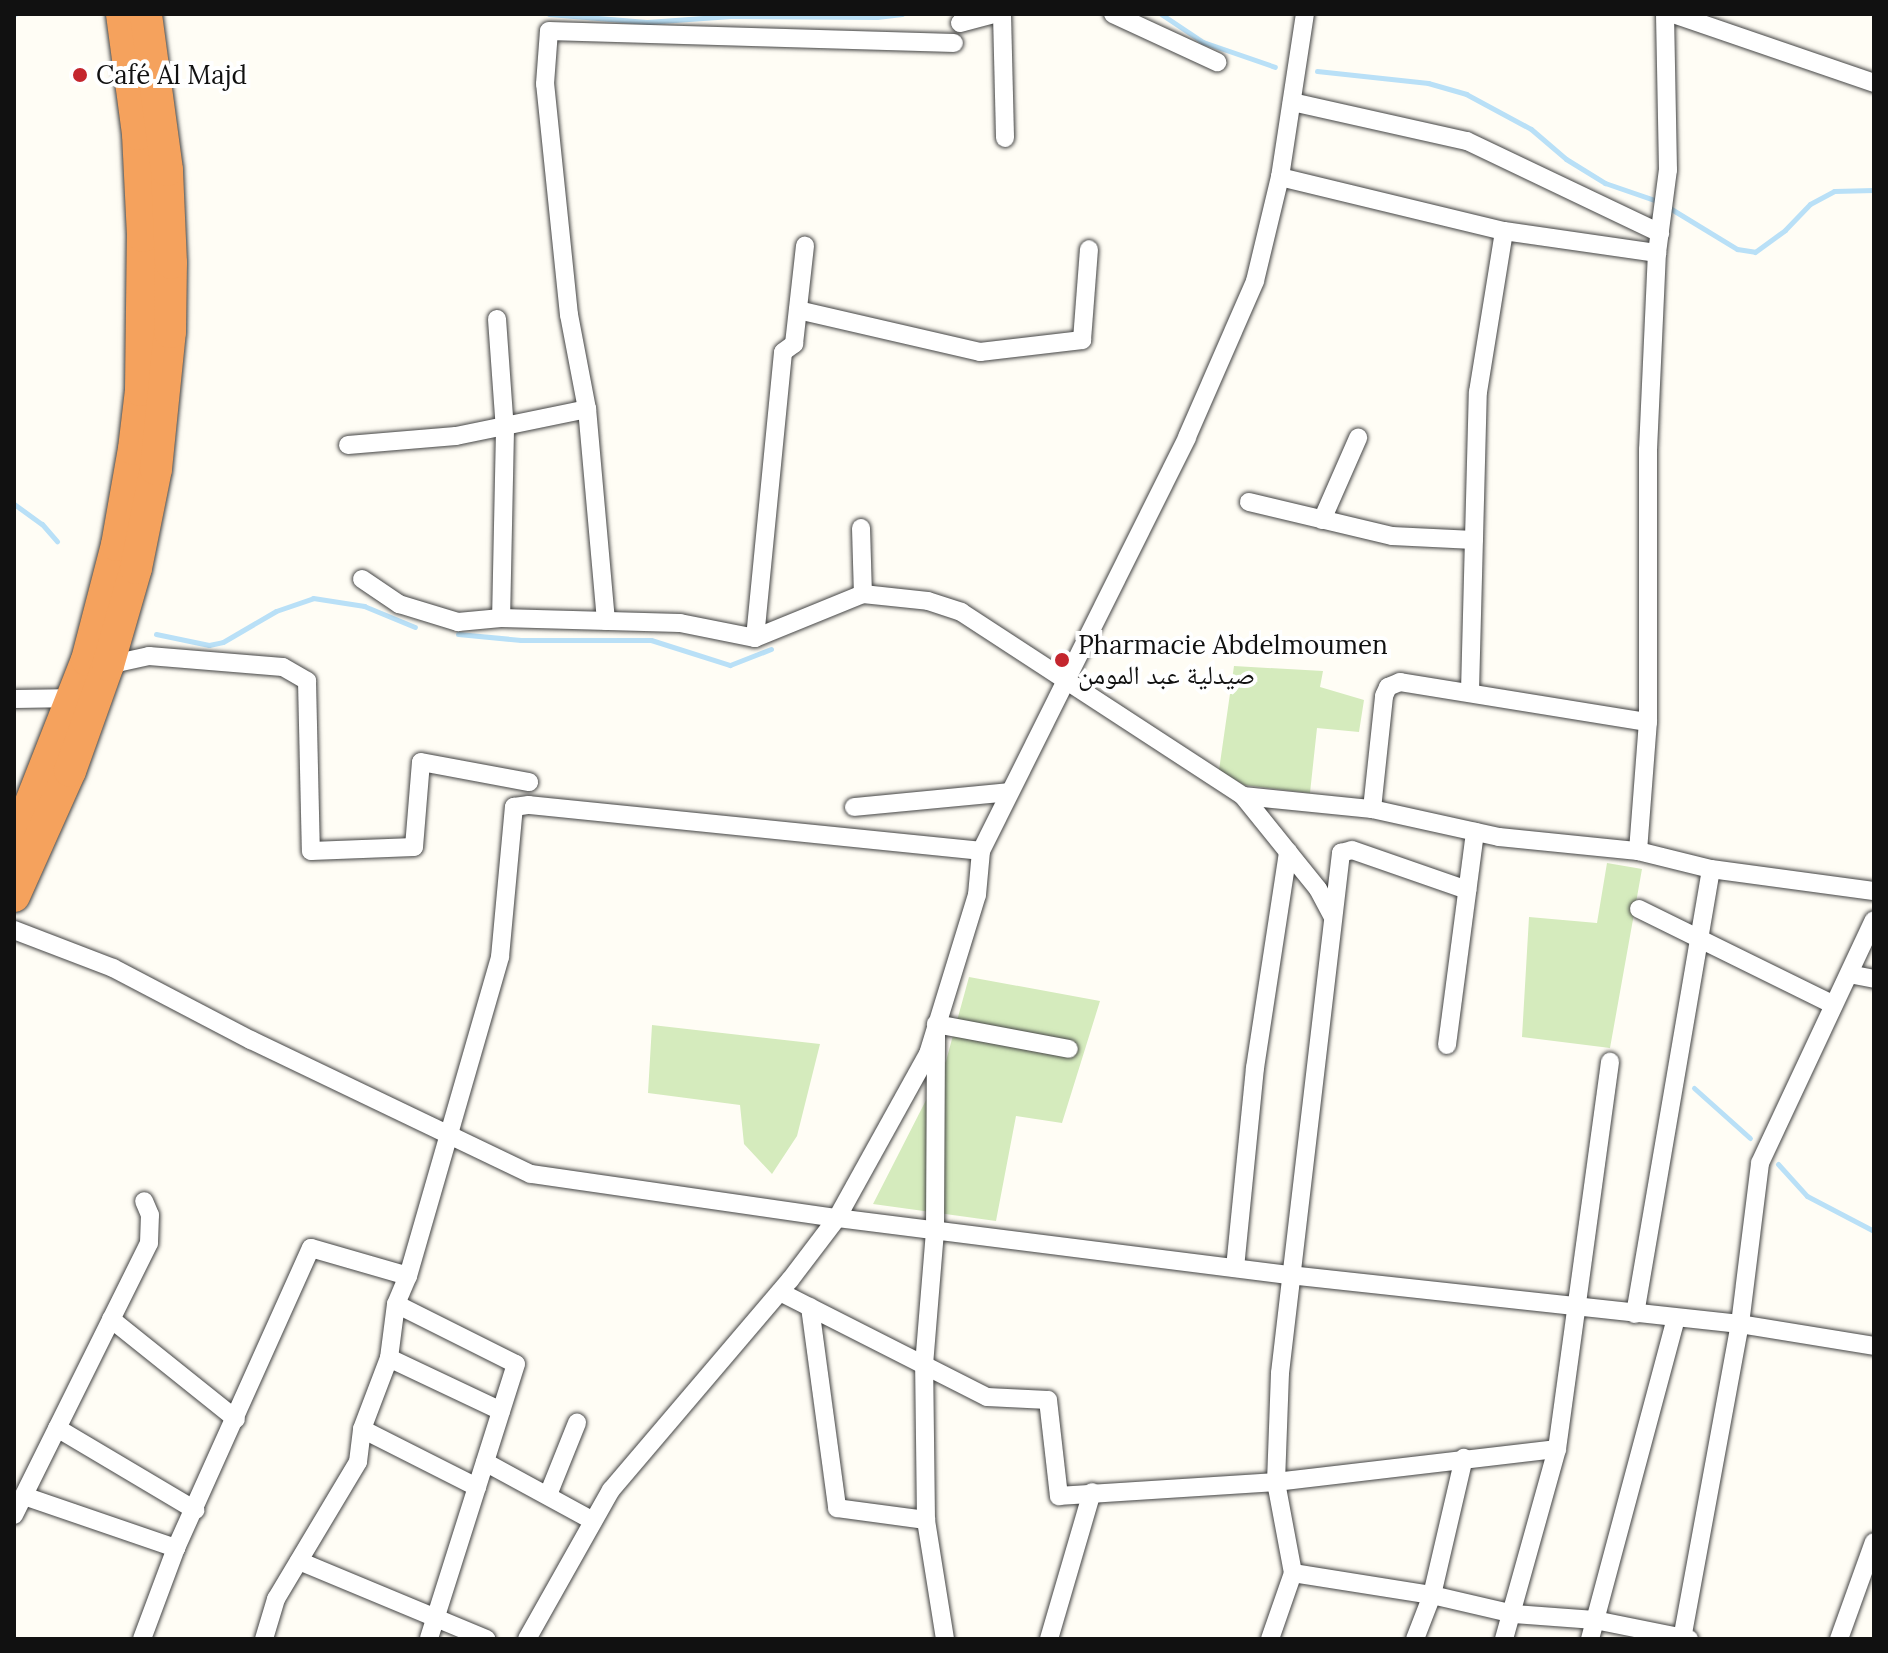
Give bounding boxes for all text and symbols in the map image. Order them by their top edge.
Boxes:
place label: Café Al Majd [96,59,247,91]
marker: Café Al Majd [71,66,89,84]
place label: Pharmacie Abdelmoumen صيدلية عبد المومن [1078,629,1388,690]
marker: Pharmacie Abdelmoumen صيدلية عبد المومن [1053,651,1071,669]

